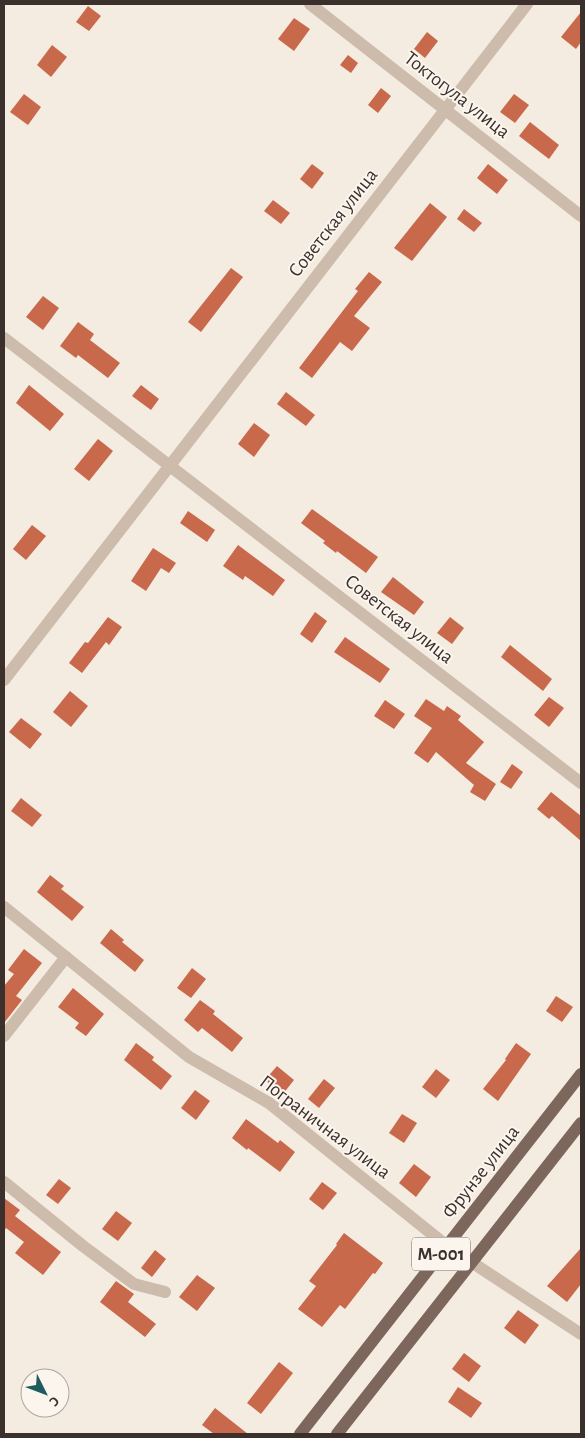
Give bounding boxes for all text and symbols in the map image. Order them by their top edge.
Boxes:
street label: Токтогула улица [401,48,513,142]
street label: Советская улица [285,165,381,281]
street label: Советская улица [341,571,457,667]
street label: Пограничная улица [256,1071,394,1183]
street label: Фрунзе улица [439,1122,523,1222]
road number: M-001 [412,1238,470,1270]
north arrow [20,1368,70,1418]
text: С [46,1393,62,1409]

